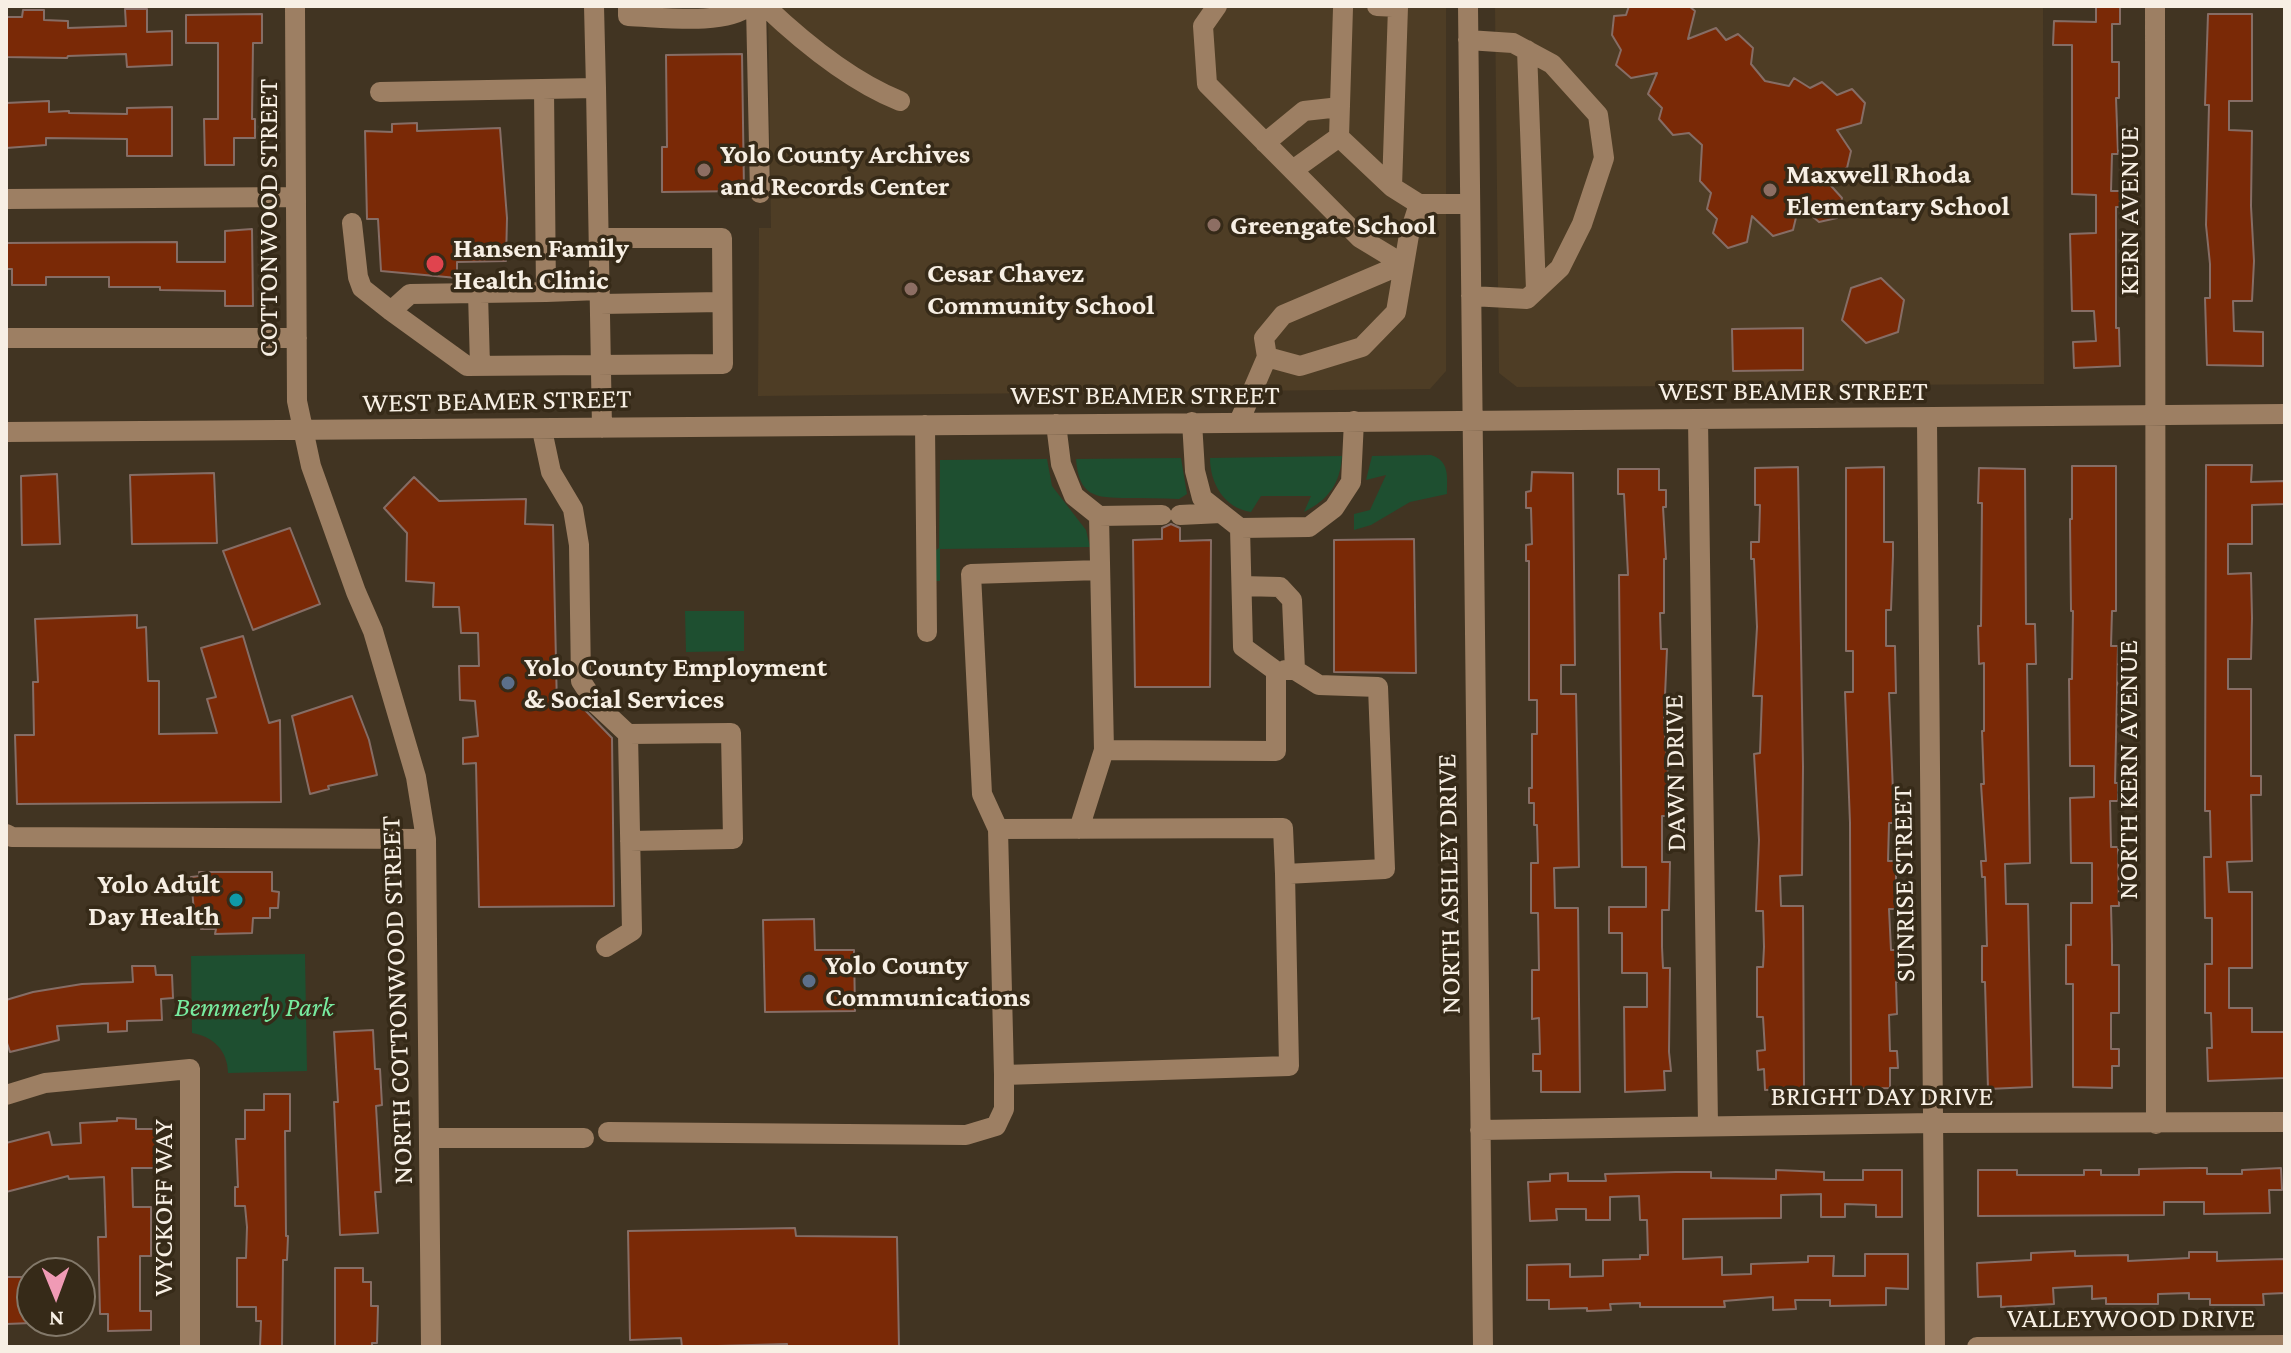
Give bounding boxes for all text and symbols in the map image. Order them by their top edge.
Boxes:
street label: COTTONWOOD STREET [251,79,285,357]
street label: KERN AVENUE [2112,127,2146,295]
place label: Yolo County Archives and Records Center [720,137,970,203]
place label: Maxwell Rhoda Elementary School [1786,157,2010,223]
marker: Yolo County Archives and Records Center [695,161,713,179]
marker: Maxwell Rhoda Elementary School [1761,181,1779,199]
place label: Greengate School [1230,208,1436,242]
marker: Greengate School [1205,216,1223,234]
place label: Hansen Family Health Clinic [453,231,629,297]
marker: Hansen Family Health Clinic [424,253,446,275]
place label: Cesar Chavez Community School [927,256,1155,322]
marker: Cesar Chavez Community School [902,280,920,298]
street label: WEST BEAMER STREET [1658,374,1928,408]
street label: WEST BEAMER STREET [1010,378,1280,412]
street label: WEST BEAMER STREET [362,382,632,420]
street label: NORTH KERN AVENUE [2111,640,2145,900]
place label: Yolo County Employment & Social Services [524,650,827,716]
marker: Yolo County Employment & Social Services [499,674,517,692]
street label: DAWN DRIVE [1657,694,1693,852]
street label: NORTH ASHLEY DRIVE [1430,753,1468,1015]
street label: SUNRISE STREET [1885,785,1923,983]
street label: NORTH COTTONWOOD STREET [374,815,420,1185]
place label: Yolo Adult Day Health [88,867,220,933]
marker: Yolo Adult Day Health [227,891,245,909]
place label: Yolo County Communications [825,948,1030,1014]
marker: Yolo County Communications [800,972,818,990]
park label: Bemmerly Park [174,990,334,1024]
street label: BRIGHT DAY DRIVE [1770,1079,1994,1113]
street label: WYCKOFF WAY [146,1120,180,1296]
north arrow [16,1257,96,1337]
street label: VALLEYWOOD DRIVE [2007,1301,2255,1335]
text: N [49,1307,64,1332]

